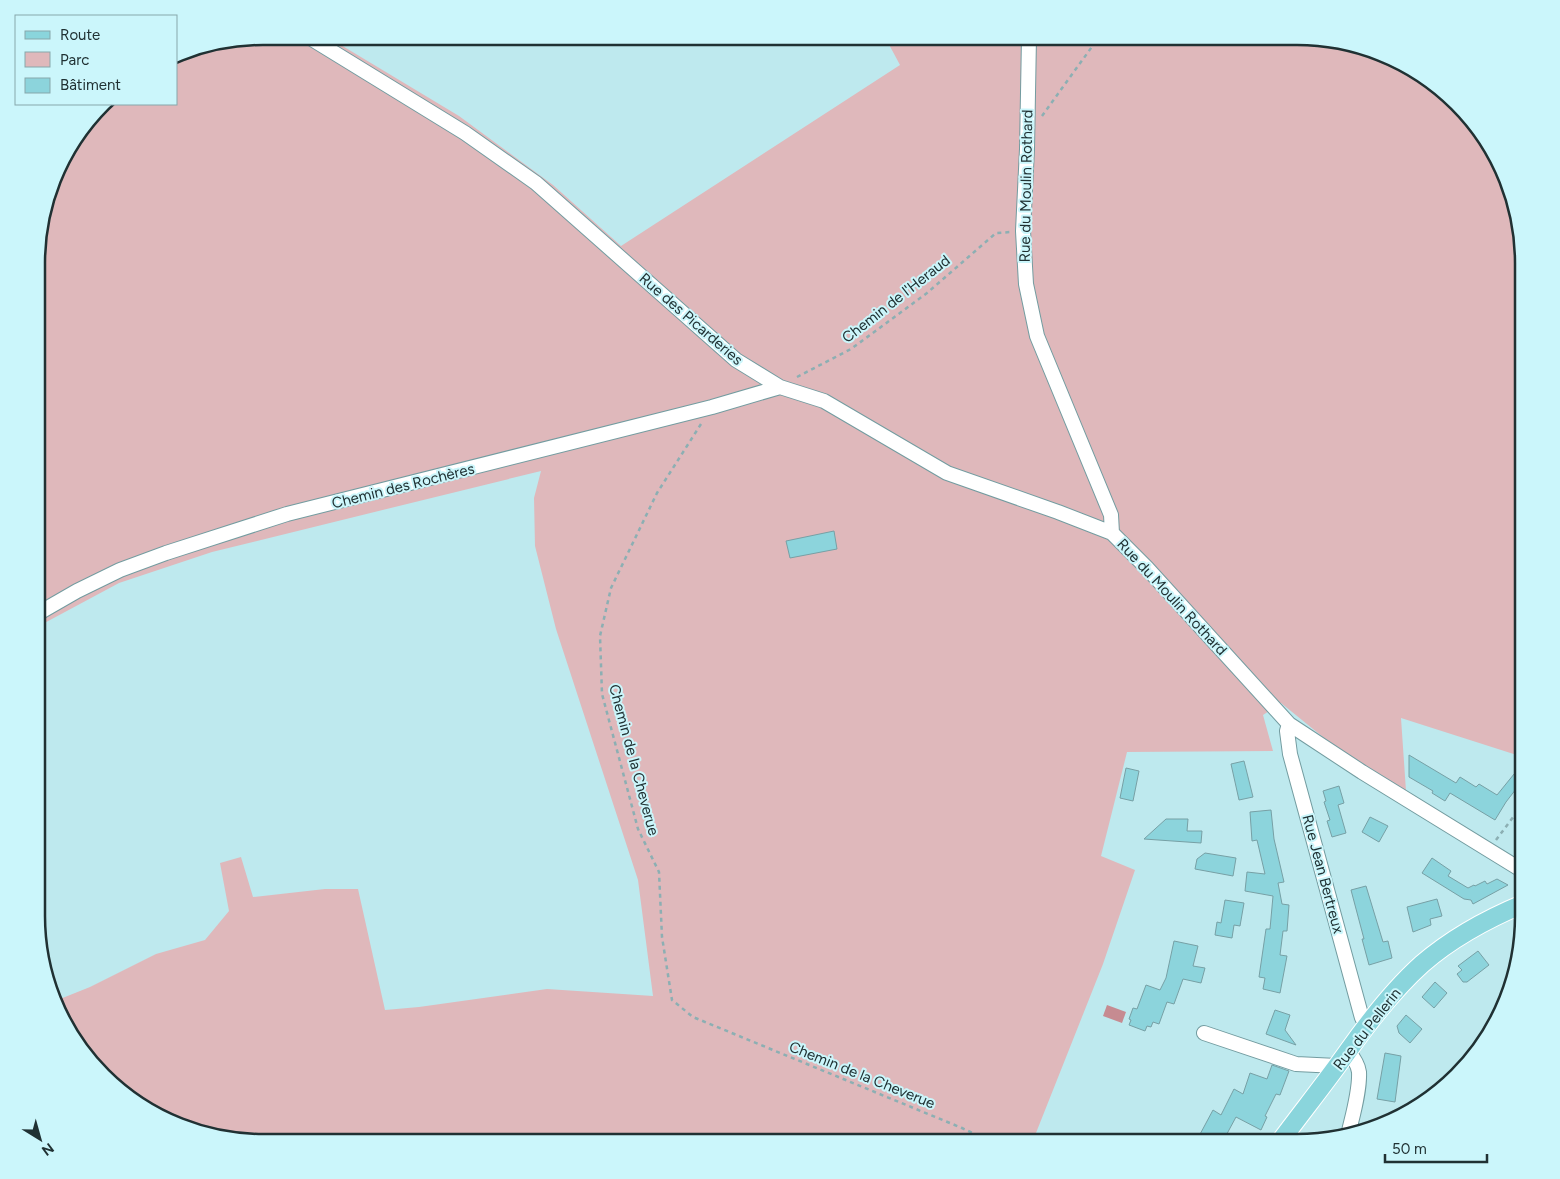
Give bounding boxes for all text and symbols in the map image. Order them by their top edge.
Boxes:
legend [15,15,178,105]
text: Route [60,26,100,44]
text: Parc [60,51,89,69]
text: Bâtiment [60,76,121,94]
street label: Rue du Moulin Rothard [1016,109,1036,263]
street label: Chemin de l'Heraud [838,251,954,347]
street label: Rue des Picarderies [636,269,746,369]
street label: Chemin des Rochères [330,460,476,512]
street label: Rue du Moulin Rothard [1113,535,1231,659]
street label: Chemin de la Cheverue [605,682,663,838]
street label: Rue Jean Bertreux [1298,813,1348,935]
street label: Rue du Pellerin [1329,984,1405,1074]
street label: Chemin de la Cheverue [786,1038,938,1112]
north arrow [15,1114,65,1164]
scale bar [1385,1132,1488,1164]
text: N [38,1139,57,1159]
text: 50 m [1392,1140,1427,1158]

